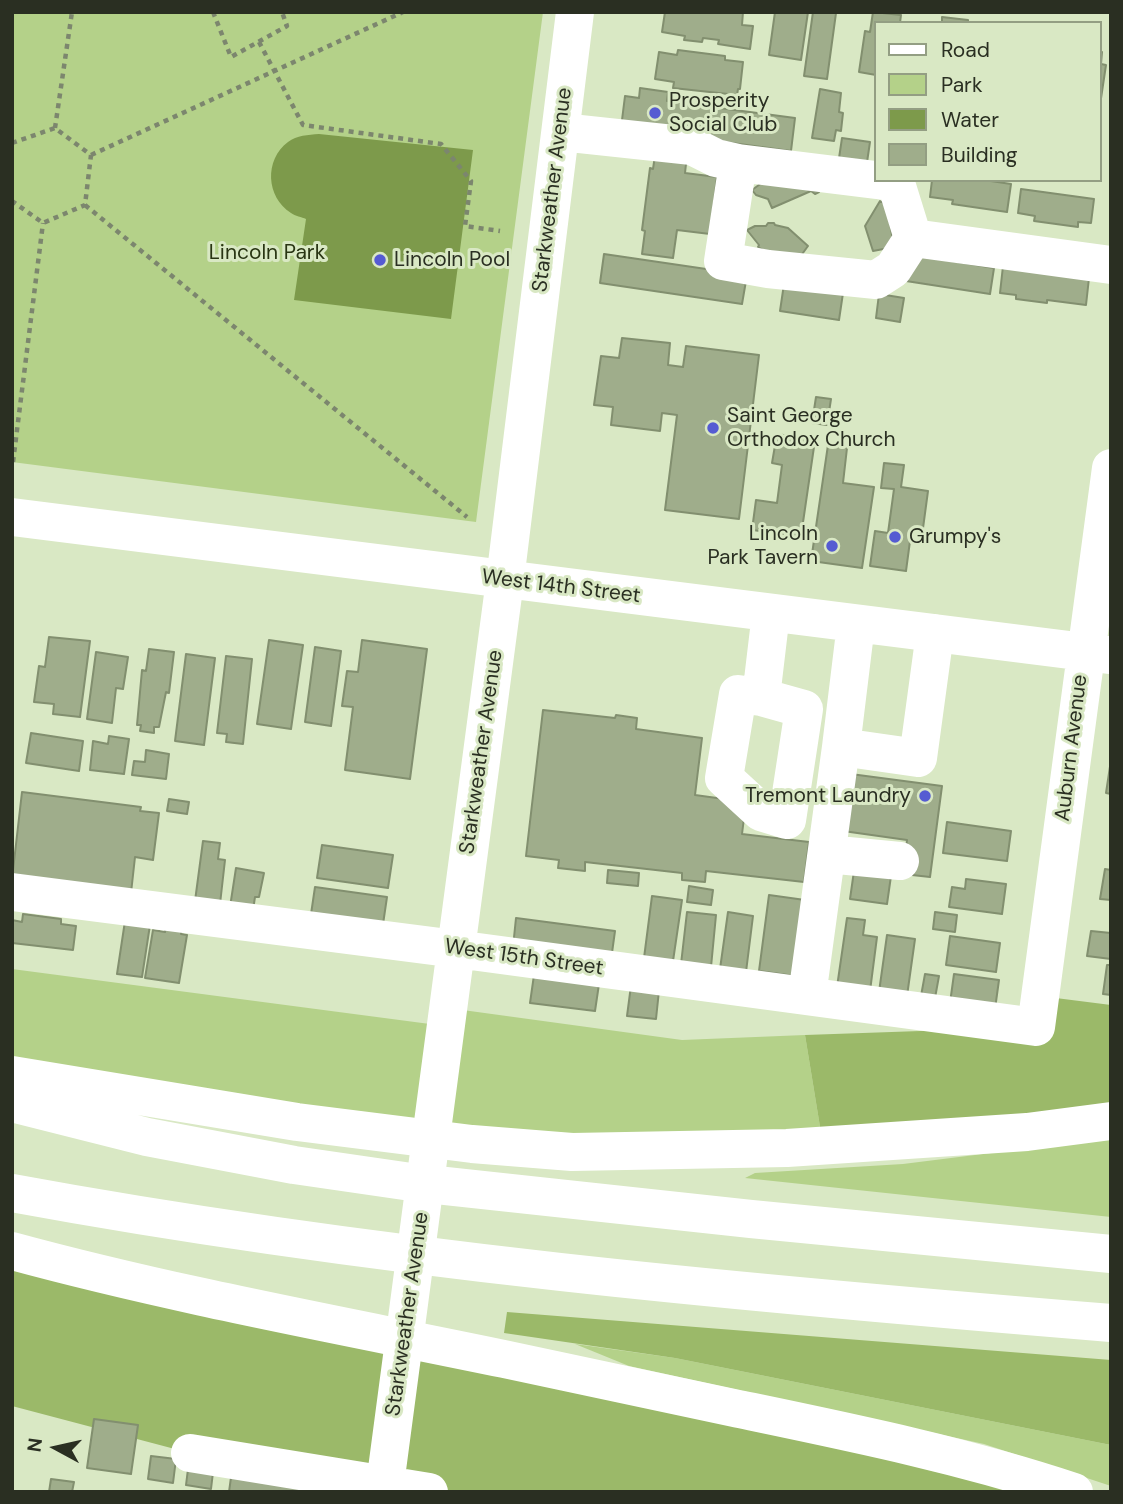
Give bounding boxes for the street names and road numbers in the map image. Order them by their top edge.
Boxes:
street label: Starkweather Avenue [528,86,578,294]
street label: West 14th Street [480,565,642,609]
street label: Starkweather Avenue [455,648,509,856]
street label: Auburn Avenue [1050,673,1094,823]
street label: West 15th Street [443,934,605,982]
street label: Starkweather Avenue [381,1210,435,1418]

